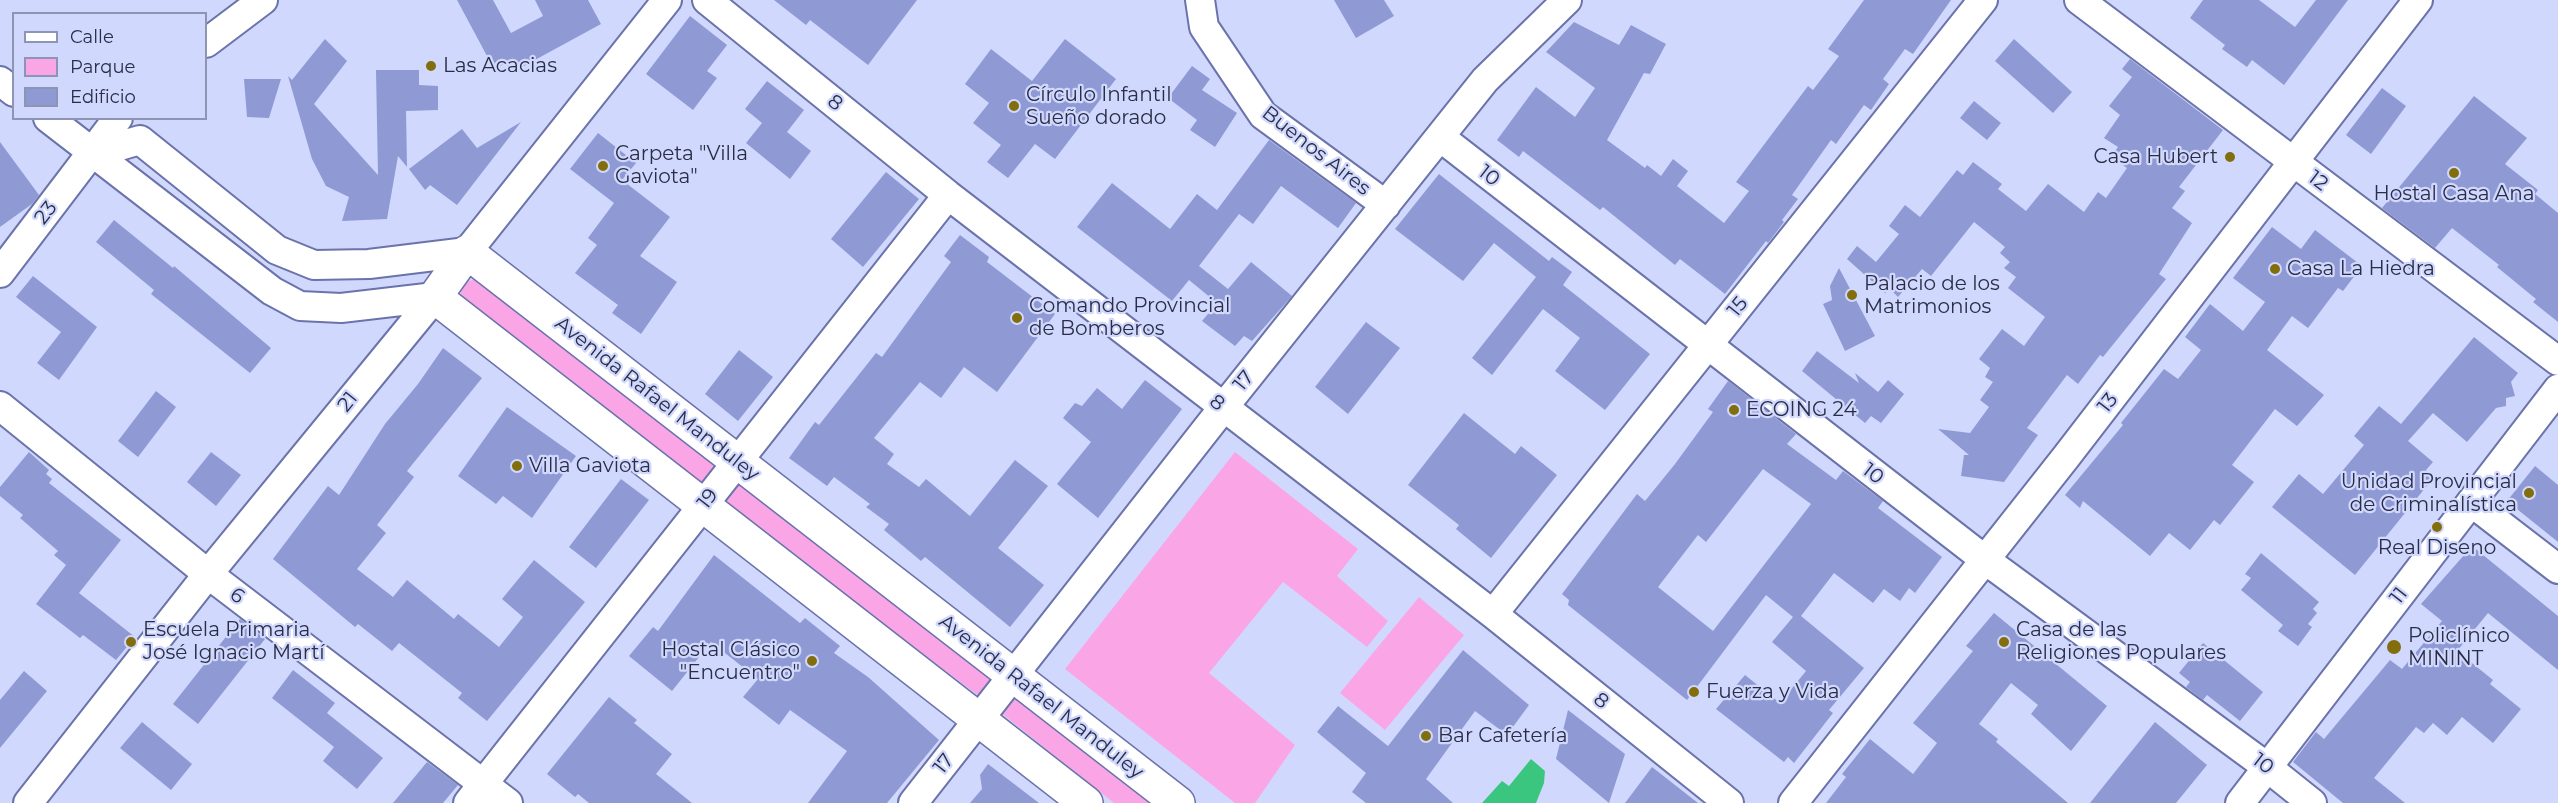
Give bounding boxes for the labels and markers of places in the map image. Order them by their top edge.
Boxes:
place label: Las Acacias [443,54,557,78]
marker: Las Acacias [424,59,438,73]
place label: Círculo Infantil Sueño dorado [1026,83,1172,130]
marker: Círculo Infantil Sueño dorado [1007,99,1021,113]
place label: Carpeta "Villa Gaviota" [615,142,748,189]
place label: Casa Hubert [2094,145,2218,169]
marker: Casa Hubert [2223,150,2237,164]
marker: Carpeta "Villa Gaviota" [596,159,610,173]
marker: Hostal Casa Ana [2447,166,2461,180]
place label: Hostal Casa Ana [2374,182,2534,206]
place label: Casa La Hiedra [2287,257,2435,281]
marker: Casa La Hiedra [2268,262,2282,276]
place label: Palacio de los Matrimonios [1864,272,2000,319]
marker: Palacio de los Matrimonios [1845,288,1859,302]
place label: Comando Provincial de Bomberos [1029,294,1230,341]
marker: Comando Provincial de Bomberos [1010,311,1024,325]
place label: ECOING 24 [1746,398,1857,422]
marker: ECOING 24 [1727,403,1741,417]
place label: Villa Gaviota [529,454,651,478]
marker: Villa Gaviota [510,459,524,473]
place label: Unidad Provincial de Criminalística [2341,470,2517,517]
marker: Unidad Provincial de Criminalística [2522,486,2536,500]
marker: Real Diseno [2430,520,2444,534]
place label: Real Diseno [2378,536,2496,560]
place label: Escuela Primaria José Ignacio Martí [143,618,325,665]
place label: Casa de las Religiones Populares [2016,618,2226,665]
place label: Policlínico MININT [2408,624,2510,671]
marker: Escuela Primaria José Ignacio Martí [124,635,138,649]
marker: Casa de las Religiones Populares [1997,635,2011,649]
place label: Hostal Clásico "Encuentro" [661,638,800,685]
marker: Policlínico MININT [2385,638,2403,656]
marker: Hostal Clásico "Encuentro" [805,654,819,668]
place label: Fuerza y Vida [1706,680,1840,704]
marker: Fuerza y Vida [1687,685,1701,699]
place label: Bar Cafetería [1438,724,1568,748]
marker: Bar Cafetería [1419,729,1433,743]

